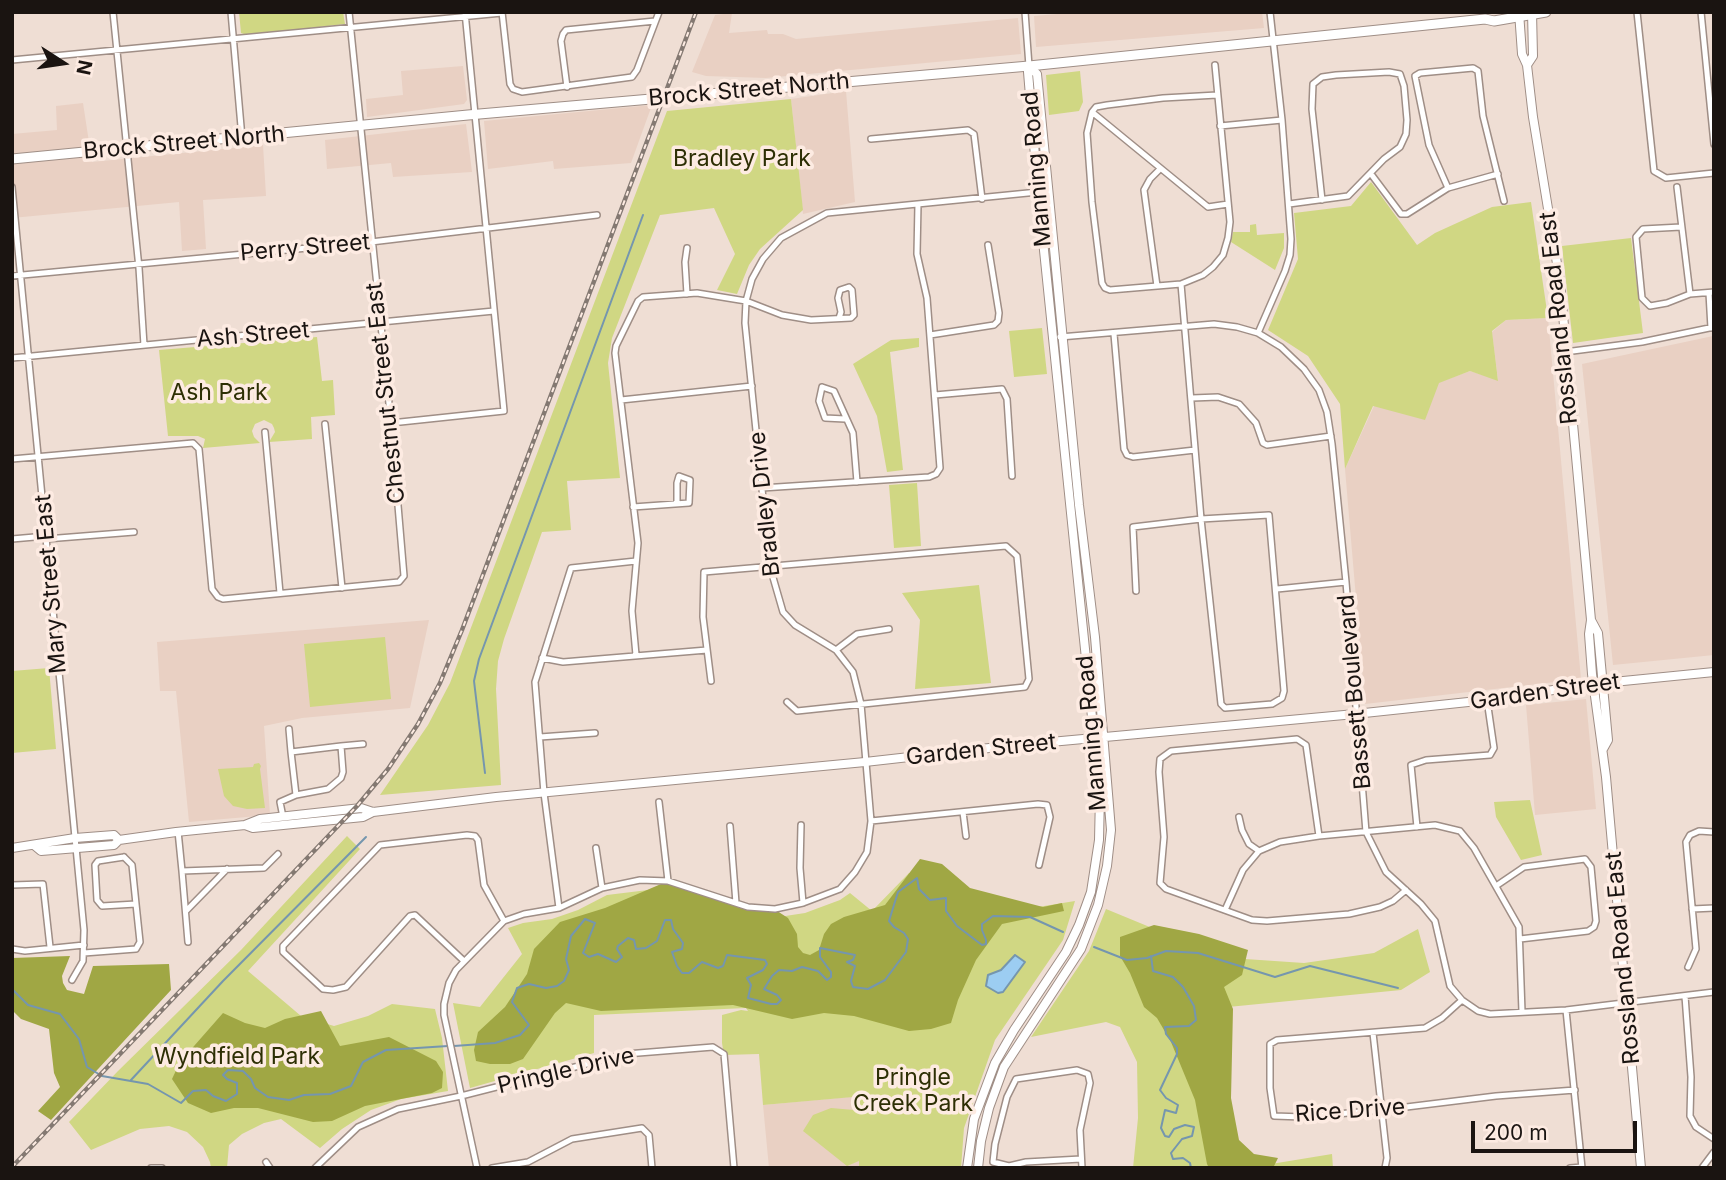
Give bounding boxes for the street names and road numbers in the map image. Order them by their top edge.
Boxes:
street label: Brock Street North [647,67,851,113]
street label: Manning Road [1016,90,1058,248]
street label: Brock Street North [82,120,286,166]
street label: Rossland Road East [1534,210,1584,426]
street label: Perry Street [239,229,371,267]
street label: Chestnut Street East [361,281,411,505]
street label: Ash Street [196,316,310,354]
street label: Bradley Drive [744,430,786,578]
street label: Mary Street East [29,493,73,675]
street label: Bassett Boulevard [1333,593,1377,791]
street label: Manning Road [1071,654,1113,812]
street label: Garden Street [1468,668,1622,716]
street label: Garden Street [905,728,1057,772]
street label: Rossland Road East [1600,850,1646,1066]
street label: Pringle Drive [495,1042,637,1100]
street label: Rice Drive [1294,1093,1406,1129]

